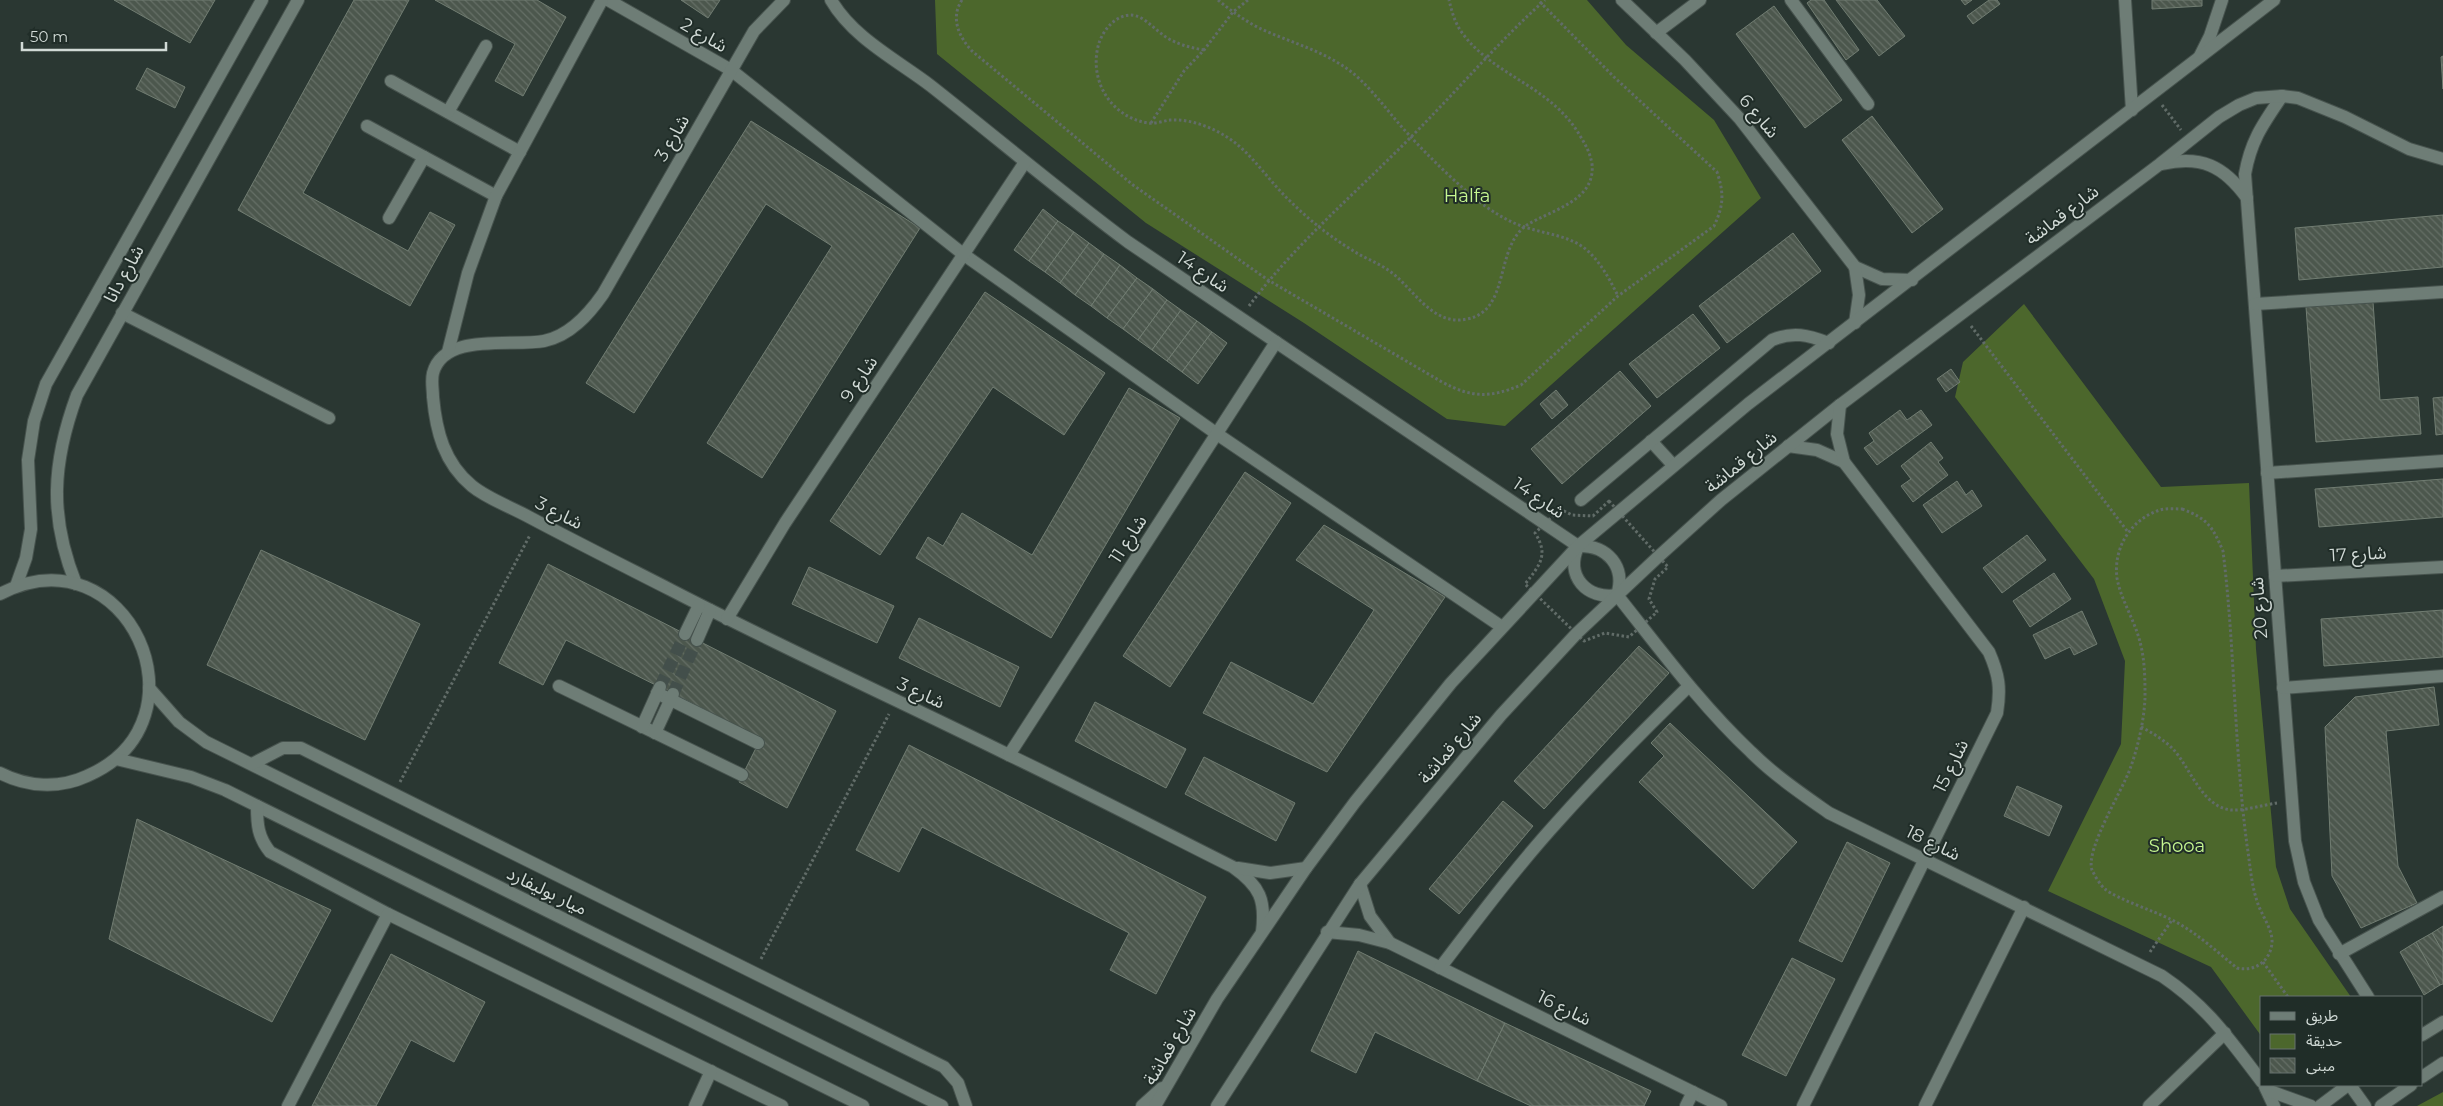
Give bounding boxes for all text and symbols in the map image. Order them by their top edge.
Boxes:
street label: شارع 2 [675,13,731,60]
scale bar [22,20,166,52]
text: 50 m [30,27,68,46]
street label: شارع 6 [1732,89,1784,144]
street label: شارع 3 [650,111,697,167]
street label: شارع قماشة [2021,180,2105,252]
park label: Halfa [1444,185,1490,207]
street label: شارع دانا [99,241,151,308]
street label: شارع 14 [1171,247,1233,300]
street label: شارع 9 [836,352,885,408]
street label: شارع قماشة [1701,426,1783,500]
street label: شارع 14 [1507,473,1569,526]
street label: شارع 3 [530,492,586,537]
street label: شارع 11 [1104,511,1154,569]
street label: شارع 17 [2329,542,2387,569]
street label: شارع 20 [2246,576,2275,640]
street label: شارع 3 [892,672,948,716]
street label: شارع قماشة [1414,708,1488,790]
street label: شارع 15 [1929,736,1976,798]
street label: شارع 18 [1901,820,1964,868]
park label: Shooa [2149,835,2205,857]
street label: ميار بوليفارد [503,862,591,920]
street label: شارع 16 [1532,986,1595,1033]
legend [2260,996,2423,1086]
street label: شارع قماشة [1139,1003,1204,1090]
text: طريق [2306,1006,2338,1026]
text: حديقة [2306,1031,2342,1050]
text: مبنى [2306,1056,2335,1075]

